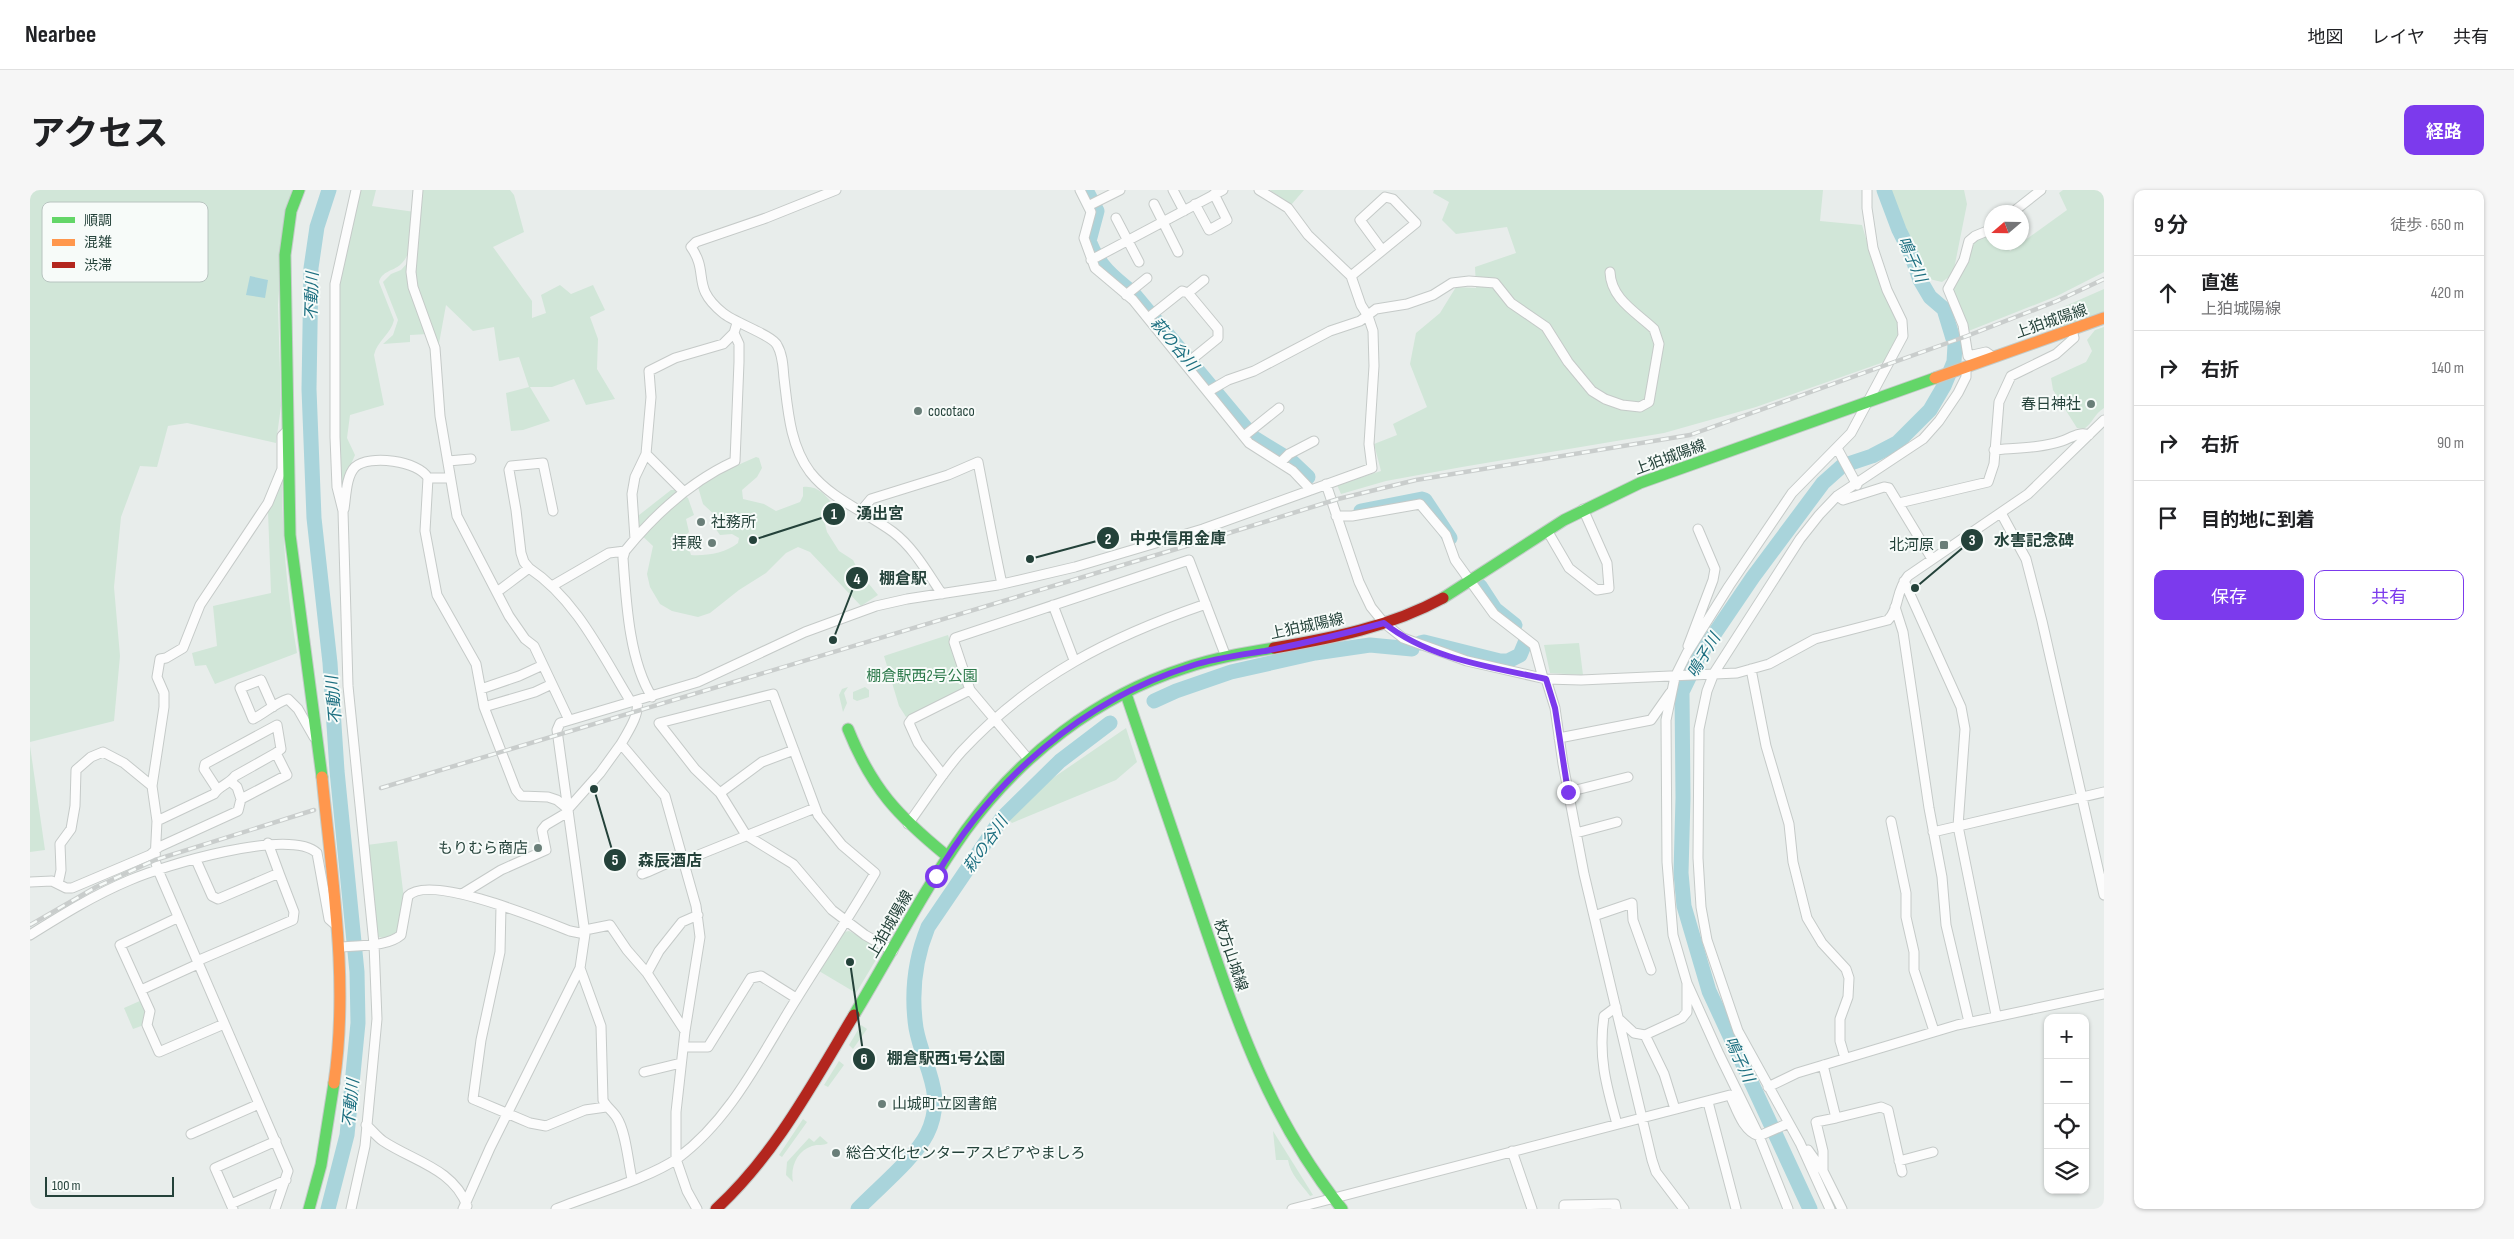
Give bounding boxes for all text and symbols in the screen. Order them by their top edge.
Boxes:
text: Nearbee [25,20,96,49]
text: 地図 [2308,27,2344,48]
text: レイヤ [2372,27,2425,48]
text: 共有 [2453,27,2489,48]
button: 経路 [2404,105,2484,155]
text: アクセス [30,113,168,156]
legend [42,202,208,282]
north arrow [1984,205,2029,250]
text: 順調 [84,212,112,229]
text: 9 分 [2154,213,2188,238]
text: 徒歩 · 650 m [2390,216,2464,235]
text: 混雑 [84,234,112,251]
water label: 鳴子川 [1893,234,1931,287]
text: 渋滞 [84,257,112,274]
water label: 不動川 [302,270,323,320]
text: 直進 [2201,272,2239,295]
icon: ahead [2154,279,2182,307]
text: 420 m [2431,284,2464,303]
street label: 上狛城陽線 [2013,300,2090,343]
text: 上狛城陽線 [2201,300,2281,319]
water label: 萩の谷川 [1146,314,1203,377]
icon: right [2154,354,2182,382]
text: 右折 [2201,359,2239,382]
text: 140 m [2432,359,2464,378]
place label: 春日神社 [2021,395,2081,414]
marker: 春日神社 [2085,398,2097,410]
place label: cocotaco [928,402,975,421]
marker: cocotaco [912,405,924,417]
icon: right [2154,429,2182,457]
text: 右折 [2201,434,2239,457]
text: 90 m [2437,434,2464,453]
street label: 上狛城陽線 [1632,436,1709,479]
callout: 湧出宮 [821,498,914,529]
icon: arrive [2154,504,2182,532]
text: 1 [831,505,837,524]
text: 湧出宮 [856,505,904,524]
text: 目的地に到着 [2201,509,2315,532]
place label: 社務所 [711,513,756,532]
marker: 社務所 [695,516,707,528]
callout: 中央信用金庫 [1095,523,1236,554]
callout: 水害記念碑 [1959,524,2084,555]
text: 2 [1105,530,1111,549]
text: 中央信用金庫 [1130,530,1226,549]
text: 3 [1969,531,1976,550]
text: 水害記念碑 [1994,532,2074,551]
place label: 拝殿 [672,534,702,553]
place label: 北河原 [1889,536,1934,555]
marker: 拝殿 [706,537,718,549]
marker: 北河原 [1938,539,1950,551]
callout: 棚倉駅 [844,563,937,594]
text: 4 [854,570,861,589]
text: 棚倉駅 [879,570,927,589]
button: 保存 [2154,570,2304,620]
button: 共有 [2314,570,2464,620]
street label: 上狛城陽線 [1268,609,1346,644]
water label: 鳴子川 [1684,629,1726,681]
park label: 棚倉駅西2号公園 [866,667,978,686]
water label: 不動川 [323,673,346,725]
route end [1557,781,1580,804]
water label: 萩の谷川 [960,812,1014,877]
place label: もりむら商店 [438,839,528,858]
marker: もりむら商店 [532,842,544,854]
callout: 森辰酒店 [603,845,712,876]
text: 5 [612,851,619,870]
text: 森辰酒店 [638,852,702,871]
route start [925,865,948,888]
street label: 上狛城陽線 [863,887,917,961]
street label: 枚方山城線 [1209,917,1252,994]
map controls [2044,1014,2089,1194]
button: + [2044,1014,2089,1059]
water label: 鳴子川 [1720,1034,1758,1087]
callout: 棚倉駅西1号公園 [852,1043,1015,1074]
text: 6 [860,1050,868,1069]
text: 棚倉駅西1号公園 [887,1050,1005,1069]
button: − [2044,1059,2089,1104]
water label: 不動川 [340,1076,364,1128]
place label: 山城町立図書館 [892,1095,997,1114]
marker: 山城町立図書館 [876,1098,888,1110]
button: locate [2044,1104,2089,1149]
place label: 総合文化センターアスピアやましろ [846,1144,1085,1163]
marker: 総合文化センターアスピアやましろ [830,1147,842,1159]
button: layers [2044,1149,2089,1194]
scale bar [45,1174,174,1197]
text: 100 m [52,1177,81,1194]

